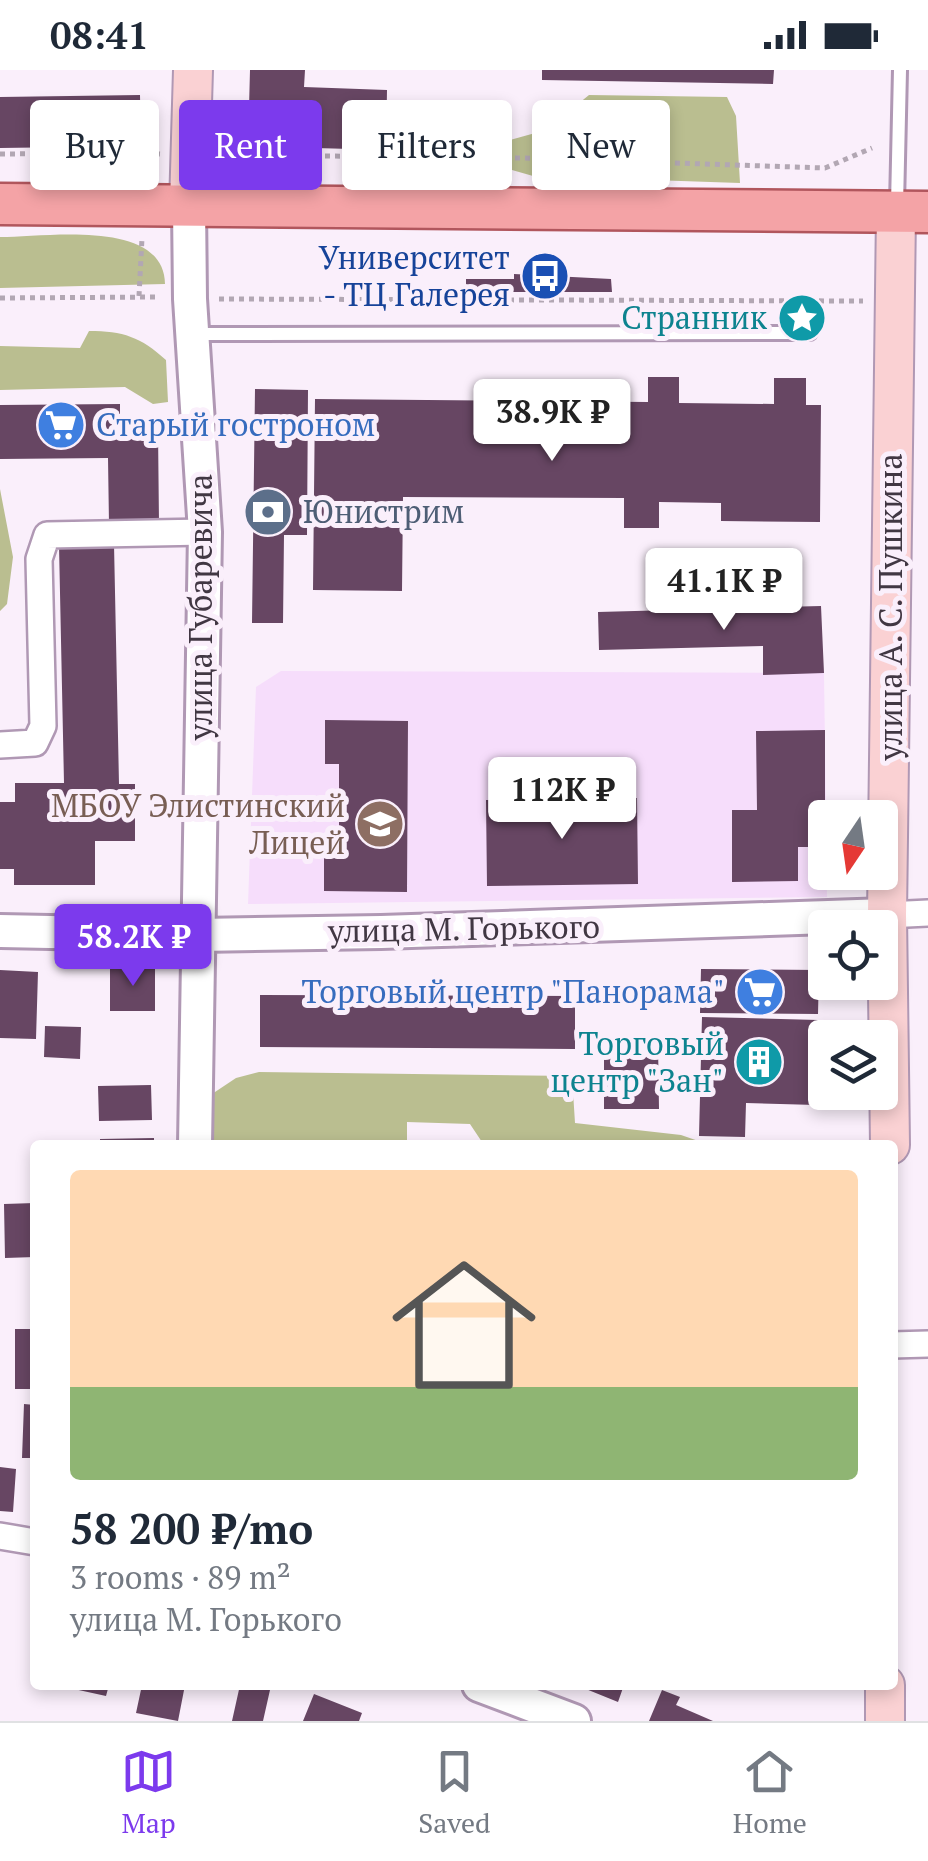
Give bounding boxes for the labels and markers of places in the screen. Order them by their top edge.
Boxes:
place label: Университет - ТЦ Галерея [318,236,510,315]
bus stop icon: Университет - ТЦ Галерея [519,250,571,302]
place icon: Странник [776,292,828,344]
place label: Странник [621,296,768,338]
pin: 38.9K ₽ [460,379,644,464]
supermarket icon: Старый гостроном [35,399,87,451]
place label: Старый гостроном [96,403,375,445]
bank icon: Юнистрим [242,486,294,538]
place label: Юнистрим [303,490,465,532]
pin: 41.1K ₽ [632,548,816,633]
pin: 112K ₽ [481,757,643,842]
place label: МБОУ Элистинский Лицей [51,784,345,863]
school or university icon: МБОУ Элистинский Лицей [354,798,406,850]
pin: 58.2K ₽ [41,904,225,989]
supermarket icon: Торговый центр "Панорама" [734,966,786,1018]
place label: Торговый центр "Панорама" [301,970,725,1012]
place label: Торговый центр "Зан" [550,1022,724,1101]
building icon: Торговый центр "Зан" [733,1036,785,1088]

